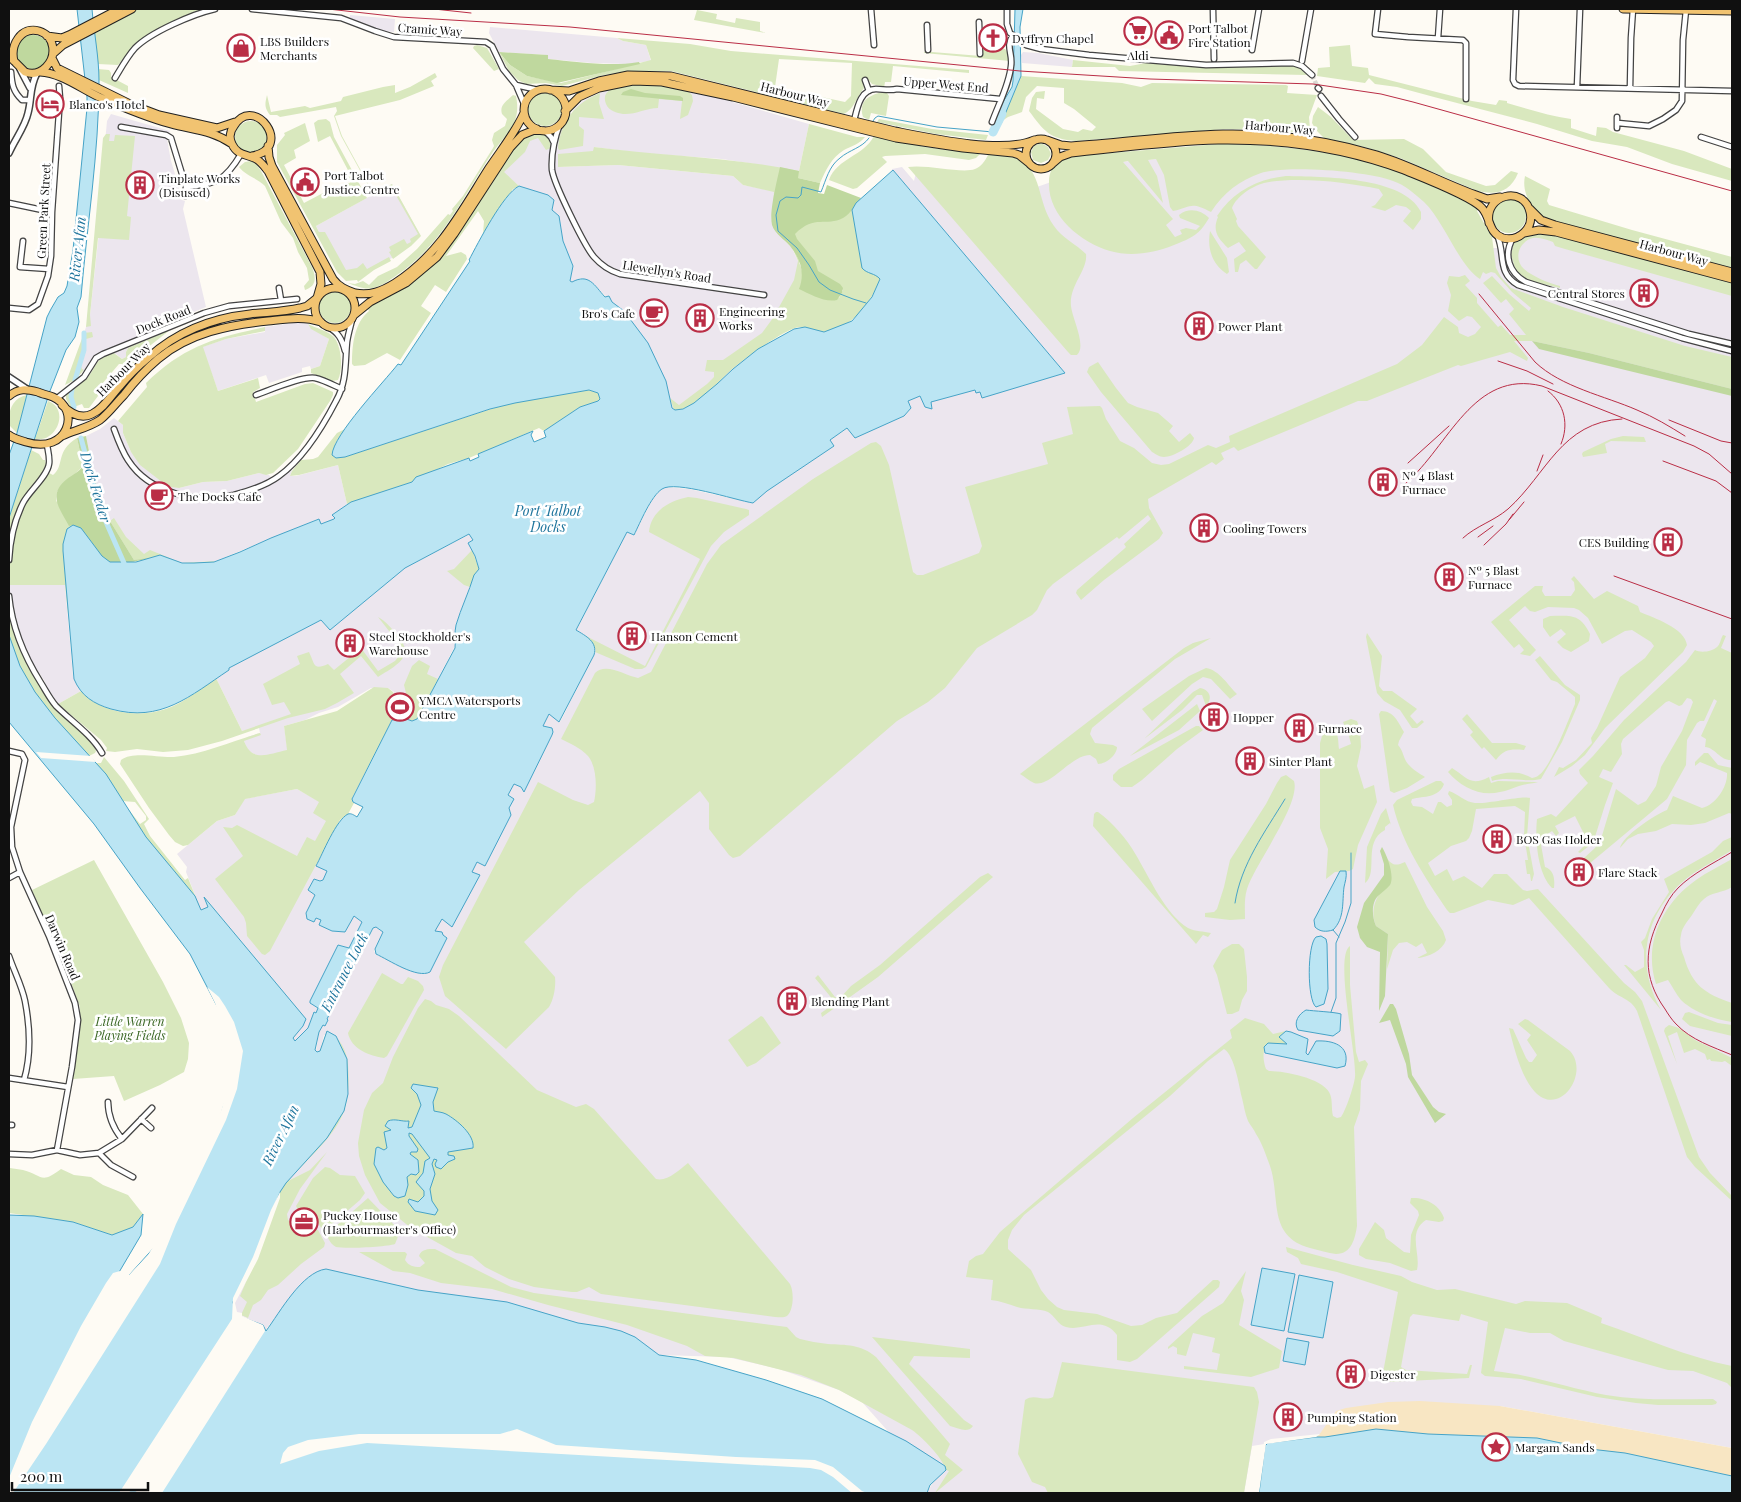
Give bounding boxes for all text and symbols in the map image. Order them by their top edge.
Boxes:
supermarket icon: Aldi [1123,16,1153,46]
street label: Cramic Way [397,19,463,39]
public building icon: Port Talbot Fire Station [1154,20,1184,50]
place label: Port Talbot Fire Station [1188,20,1251,50]
church icon: Dyffryn Chapel [978,23,1008,53]
place label: Dyffryn Chapel [1012,30,1094,46]
shop icon: LBS Builders Merchants [226,33,256,63]
place label: LBS Builders Merchants [260,33,329,63]
place label: Aldi [1126,47,1149,63]
street label: Upper West End [903,72,989,96]
street label: Harbour Way [759,78,831,110]
hotel icon: Blanco's Hotel [35,89,65,119]
place label: Blanco's Hotel [69,96,146,112]
street label: Harbour Way [1244,116,1316,138]
street label: Green Park Street [33,162,54,259]
public building icon: Port Talbot Justice Centre [290,167,320,197]
place label: Port Talbot Justice Centre [323,167,400,197]
building icon: Tinplate Works (Disused) [125,170,155,200]
place label: Tinplate Works (Disused) [159,170,240,200]
water label: River Afan [64,216,90,283]
street label: Harbour Way [1638,235,1710,269]
street label: Llewellyn's Road [622,256,712,286]
building icon: Central Stores [1629,278,1659,308]
place label: Central Stores [1548,285,1625,301]
cafe icon: Bro's Cafe [639,298,669,328]
street label: Dock Road [133,301,193,337]
building icon: Engineering Works [685,303,715,333]
place label: Engineering Works [718,303,785,333]
place label: Bro's Cafe [581,305,635,321]
building icon: Power Plant [1184,311,1214,341]
place label: Power Plant [1218,318,1283,334]
street label: Harbour Way [92,338,154,400]
water label: Dock Feeder [76,449,116,526]
building icon: Nº 4 Blast Furnace [1368,467,1398,497]
place label: Nº 4 Blast Furnace [1402,467,1455,497]
cafe icon: The Docks Cafe [144,481,174,511]
place label: The Docks Cafe [178,488,262,504]
water label: Port Talbot Docks [514,501,583,536]
building icon: Cooling Towers [1189,513,1219,543]
place label: Cooling Towers [1223,520,1307,536]
building icon: CES Building [1653,527,1683,557]
place label: CES Building [1579,534,1650,550]
building icon: Nº 5 Blast Furnace [1434,562,1464,592]
place label: Nº 5 Blast Furnace [1468,562,1520,592]
building icon: Hanson Cement [617,621,647,651]
building icon: Steel Stockholder's Warehouse [335,628,365,658]
place label: Steel Stockholder's Warehouse [368,628,471,658]
place label: Hanson Cement [651,628,738,644]
sports icon: YMCA Watersports Centre [385,692,415,722]
place label: YMCA Watersports Centre [418,692,521,722]
building icon: Hopper [1199,702,1229,732]
place label: Hopper [1233,709,1274,725]
building icon: Furnace [1284,713,1314,743]
place label: Furnace [1318,720,1362,736]
building icon: Sinter Plant [1235,746,1265,776]
place label: Sinter Plant [1269,753,1333,769]
building icon: BOS Gas Holder [1482,824,1512,854]
place label: BOS Gas Holder [1516,831,1602,847]
building icon: Flare Stack [1564,857,1594,887]
place label: Flare Stack [1598,864,1658,880]
street label: Darwin Road [42,912,84,982]
water label: Entrance Lock [315,929,372,1016]
building icon: Blending Plant [777,986,807,1016]
place label: Blending Plant [811,993,890,1009]
park label: Little Warren Playing Fields [93,1013,166,1043]
water label: River Afan [257,1102,303,1169]
office icon: Puckey House (Harbourmaster's Office) [289,1207,319,1237]
place label: Puckey House (Harbourmaster's Office) [323,1207,456,1237]
building icon: Digester [1336,1359,1366,1389]
place label: Digester [1370,1366,1416,1382]
building icon: Pumping Station [1273,1402,1303,1432]
place label: Pumping Station [1307,1409,1397,1425]
place icon: Margam Sands [1481,1432,1511,1462]
place label: Margam Sands [1515,1439,1595,1455]
scale bar [12,1460,149,1492]
text: 200 m [20,1466,63,1486]

